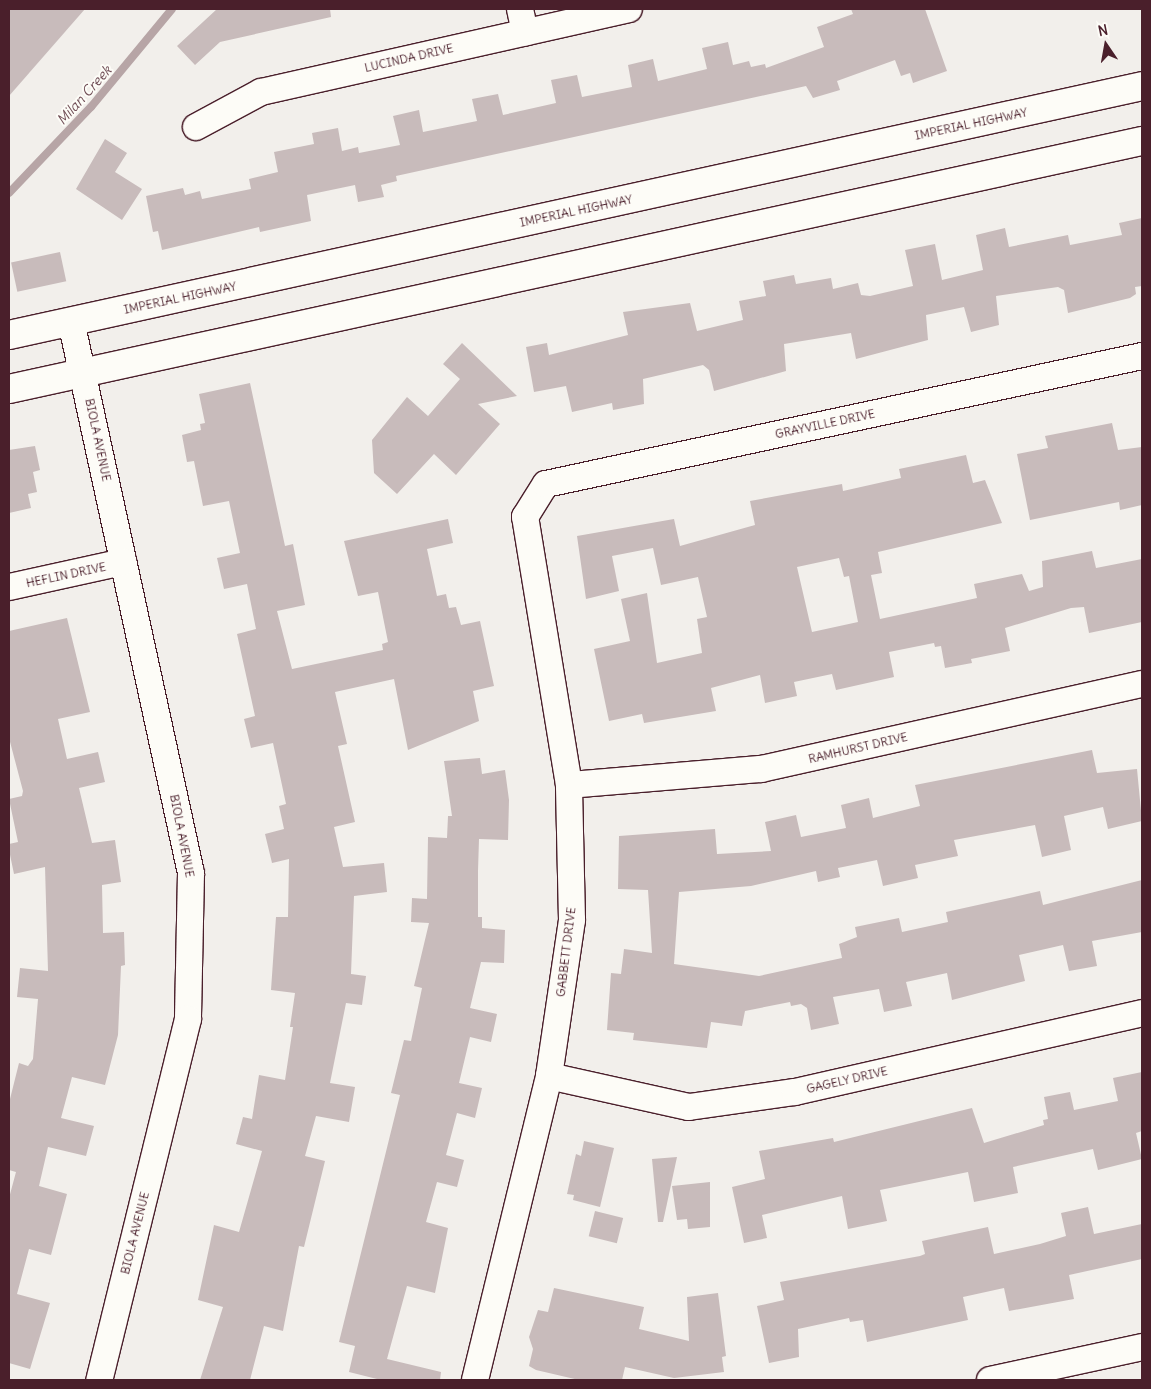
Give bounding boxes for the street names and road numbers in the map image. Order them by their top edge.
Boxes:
street label: LUCINDA DRIVE [363,41,455,75]
street label: IMPERIAL HIGHWAY [913,105,1029,143]
street label: IMPERIAL HIGHWAY [518,192,634,230]
street label: IMPERIAL HIGHWAY [122,279,238,317]
street label: BIOLA AVENUE [82,397,114,483]
street label: GRAYVILLE DRIVE [774,406,876,442]
street label: HEFLIN DRIVE [25,560,107,590]
street label: RAMHURST DRIVE [807,730,909,766]
street label: BIOLA AVENUE [167,793,197,879]
street label: GABBETT DRIVE [553,906,579,998]
street label: GAGELY DRIVE [805,1064,889,1096]
street label: BIOLA AVENUE [118,1190,152,1276]

